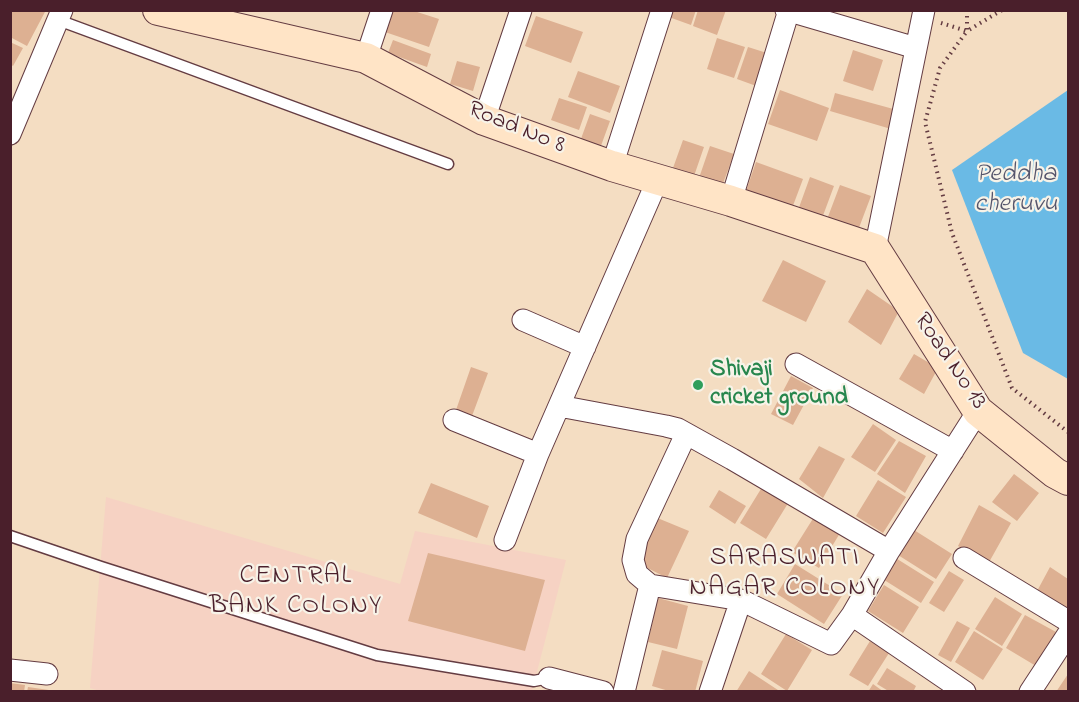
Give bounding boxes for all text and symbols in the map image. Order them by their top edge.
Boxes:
street label: Road No 8 [463,97,569,161]
water label: Peddha cheruvu [974,160,1058,222]
street label: Road No 13 [906,308,992,416]
place label: Shivaji cricket ground [710,357,848,413]
marker: Shivaji cricket ground [691,378,705,392]
district label: SARASWATI NAGAR COLONY [689,544,881,606]
district label: CENTRAL BANK COLONY [209,562,383,624]

